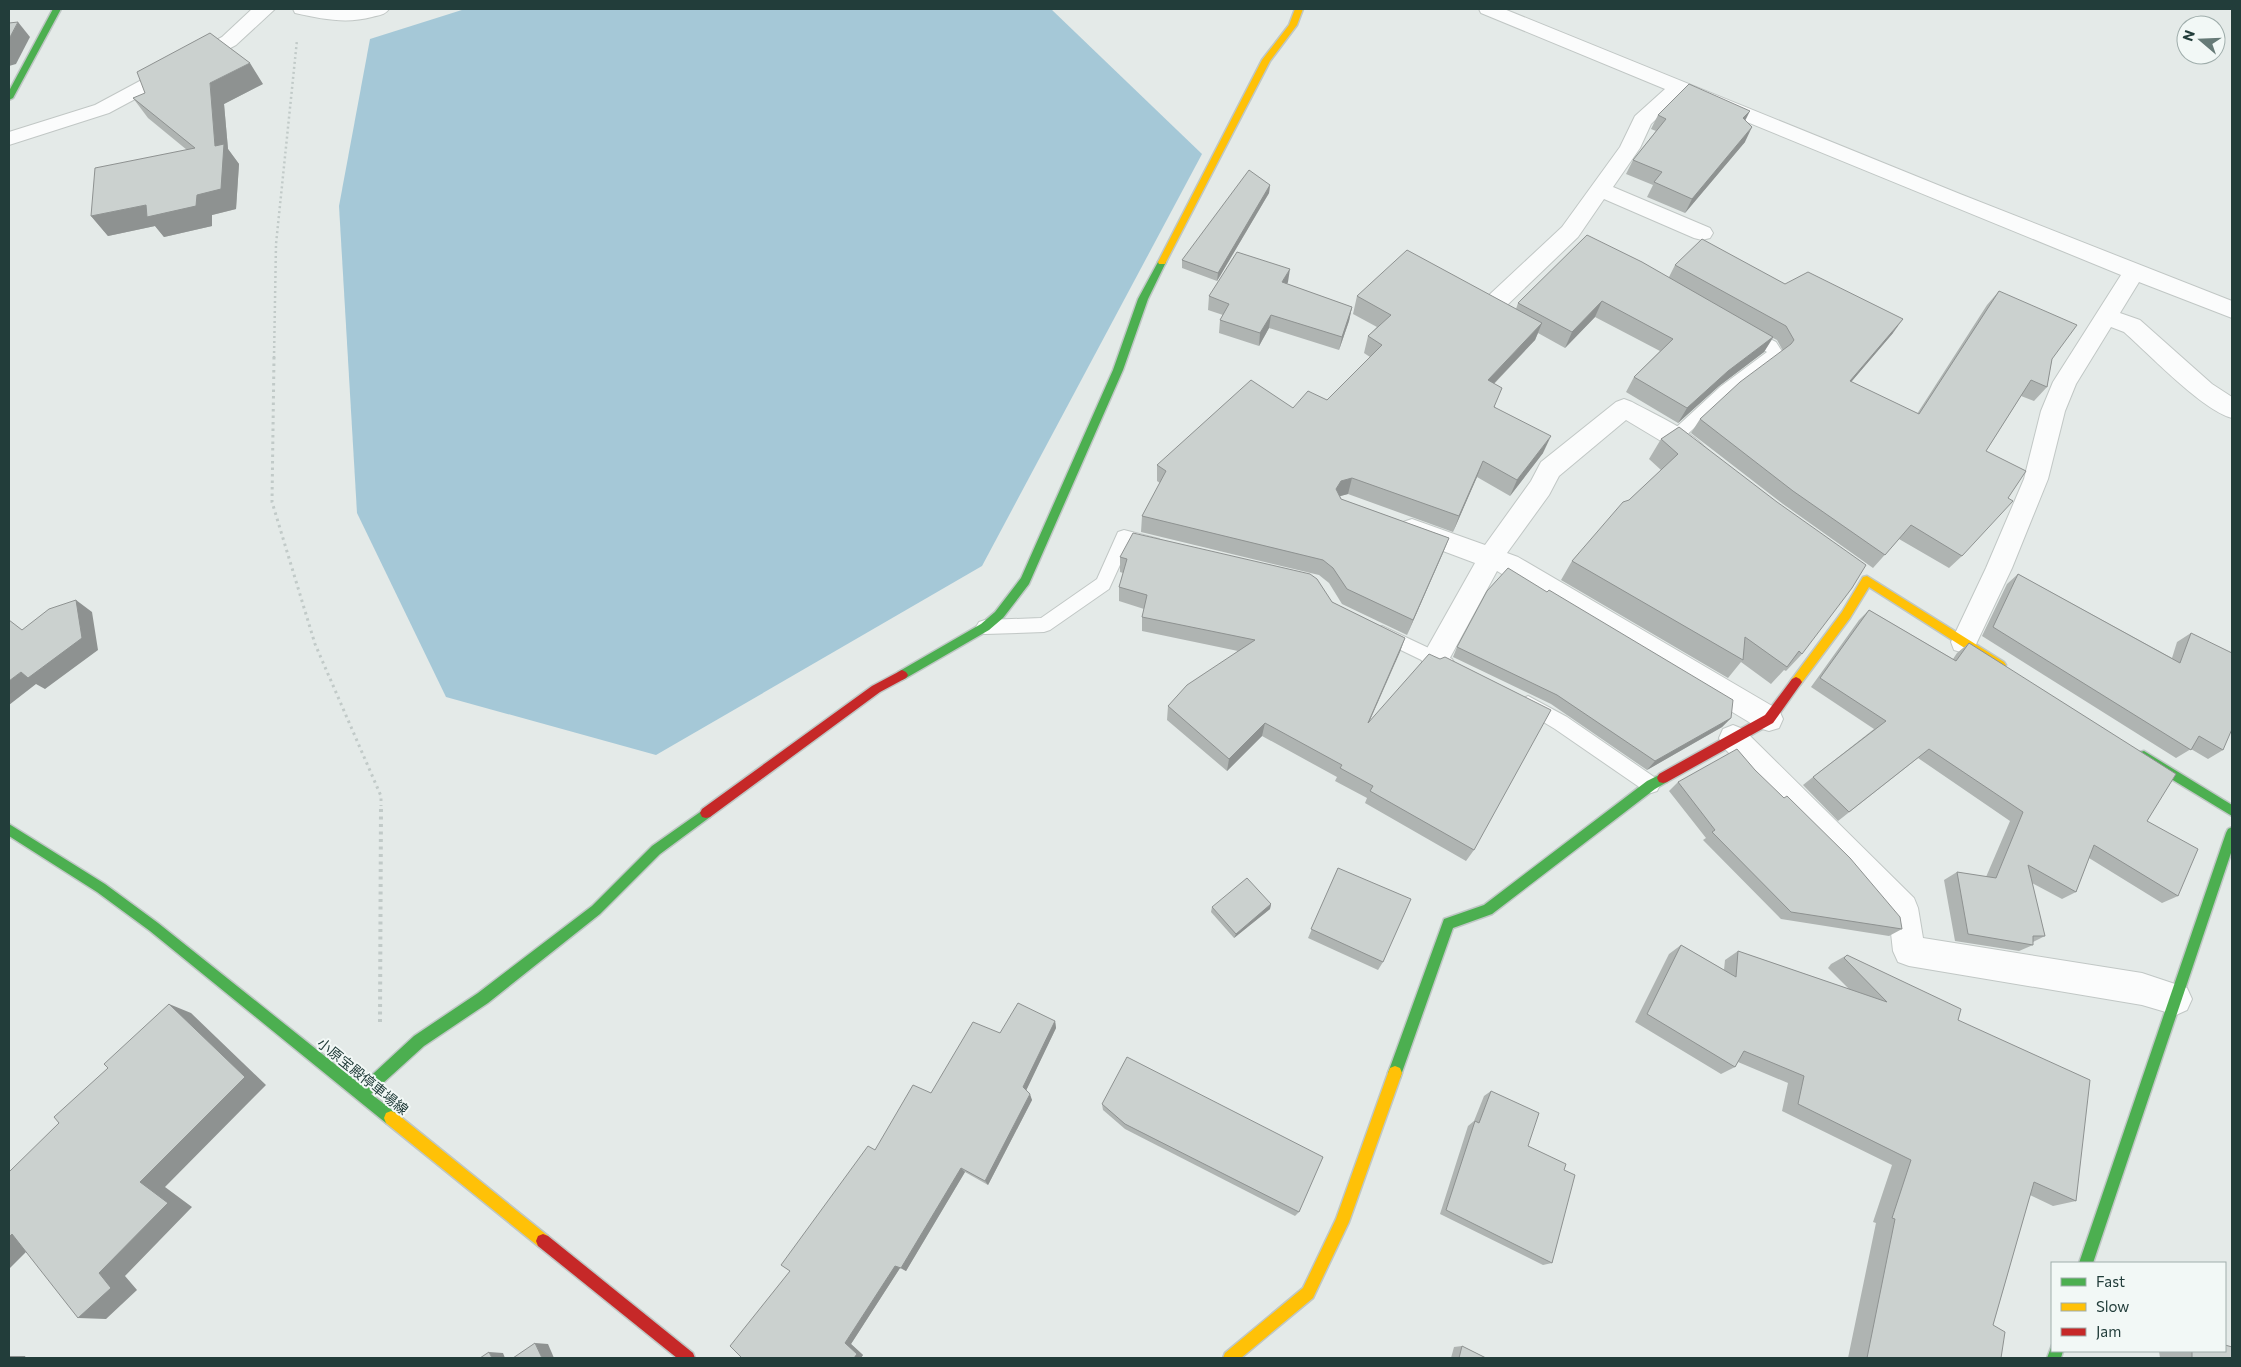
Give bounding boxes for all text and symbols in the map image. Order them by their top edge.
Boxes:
north arrow [2176,15,2226,65]
text: N [2178,28,2198,43]
street label: 小原宝殿停車場線 [314,1034,412,1118]
legend [2051,1262,2226,1352]
text: Fast [2096,1272,2125,1290]
text: Slow [2096,1297,2129,1315]
text: Jam [2096,1322,2121,1340]

